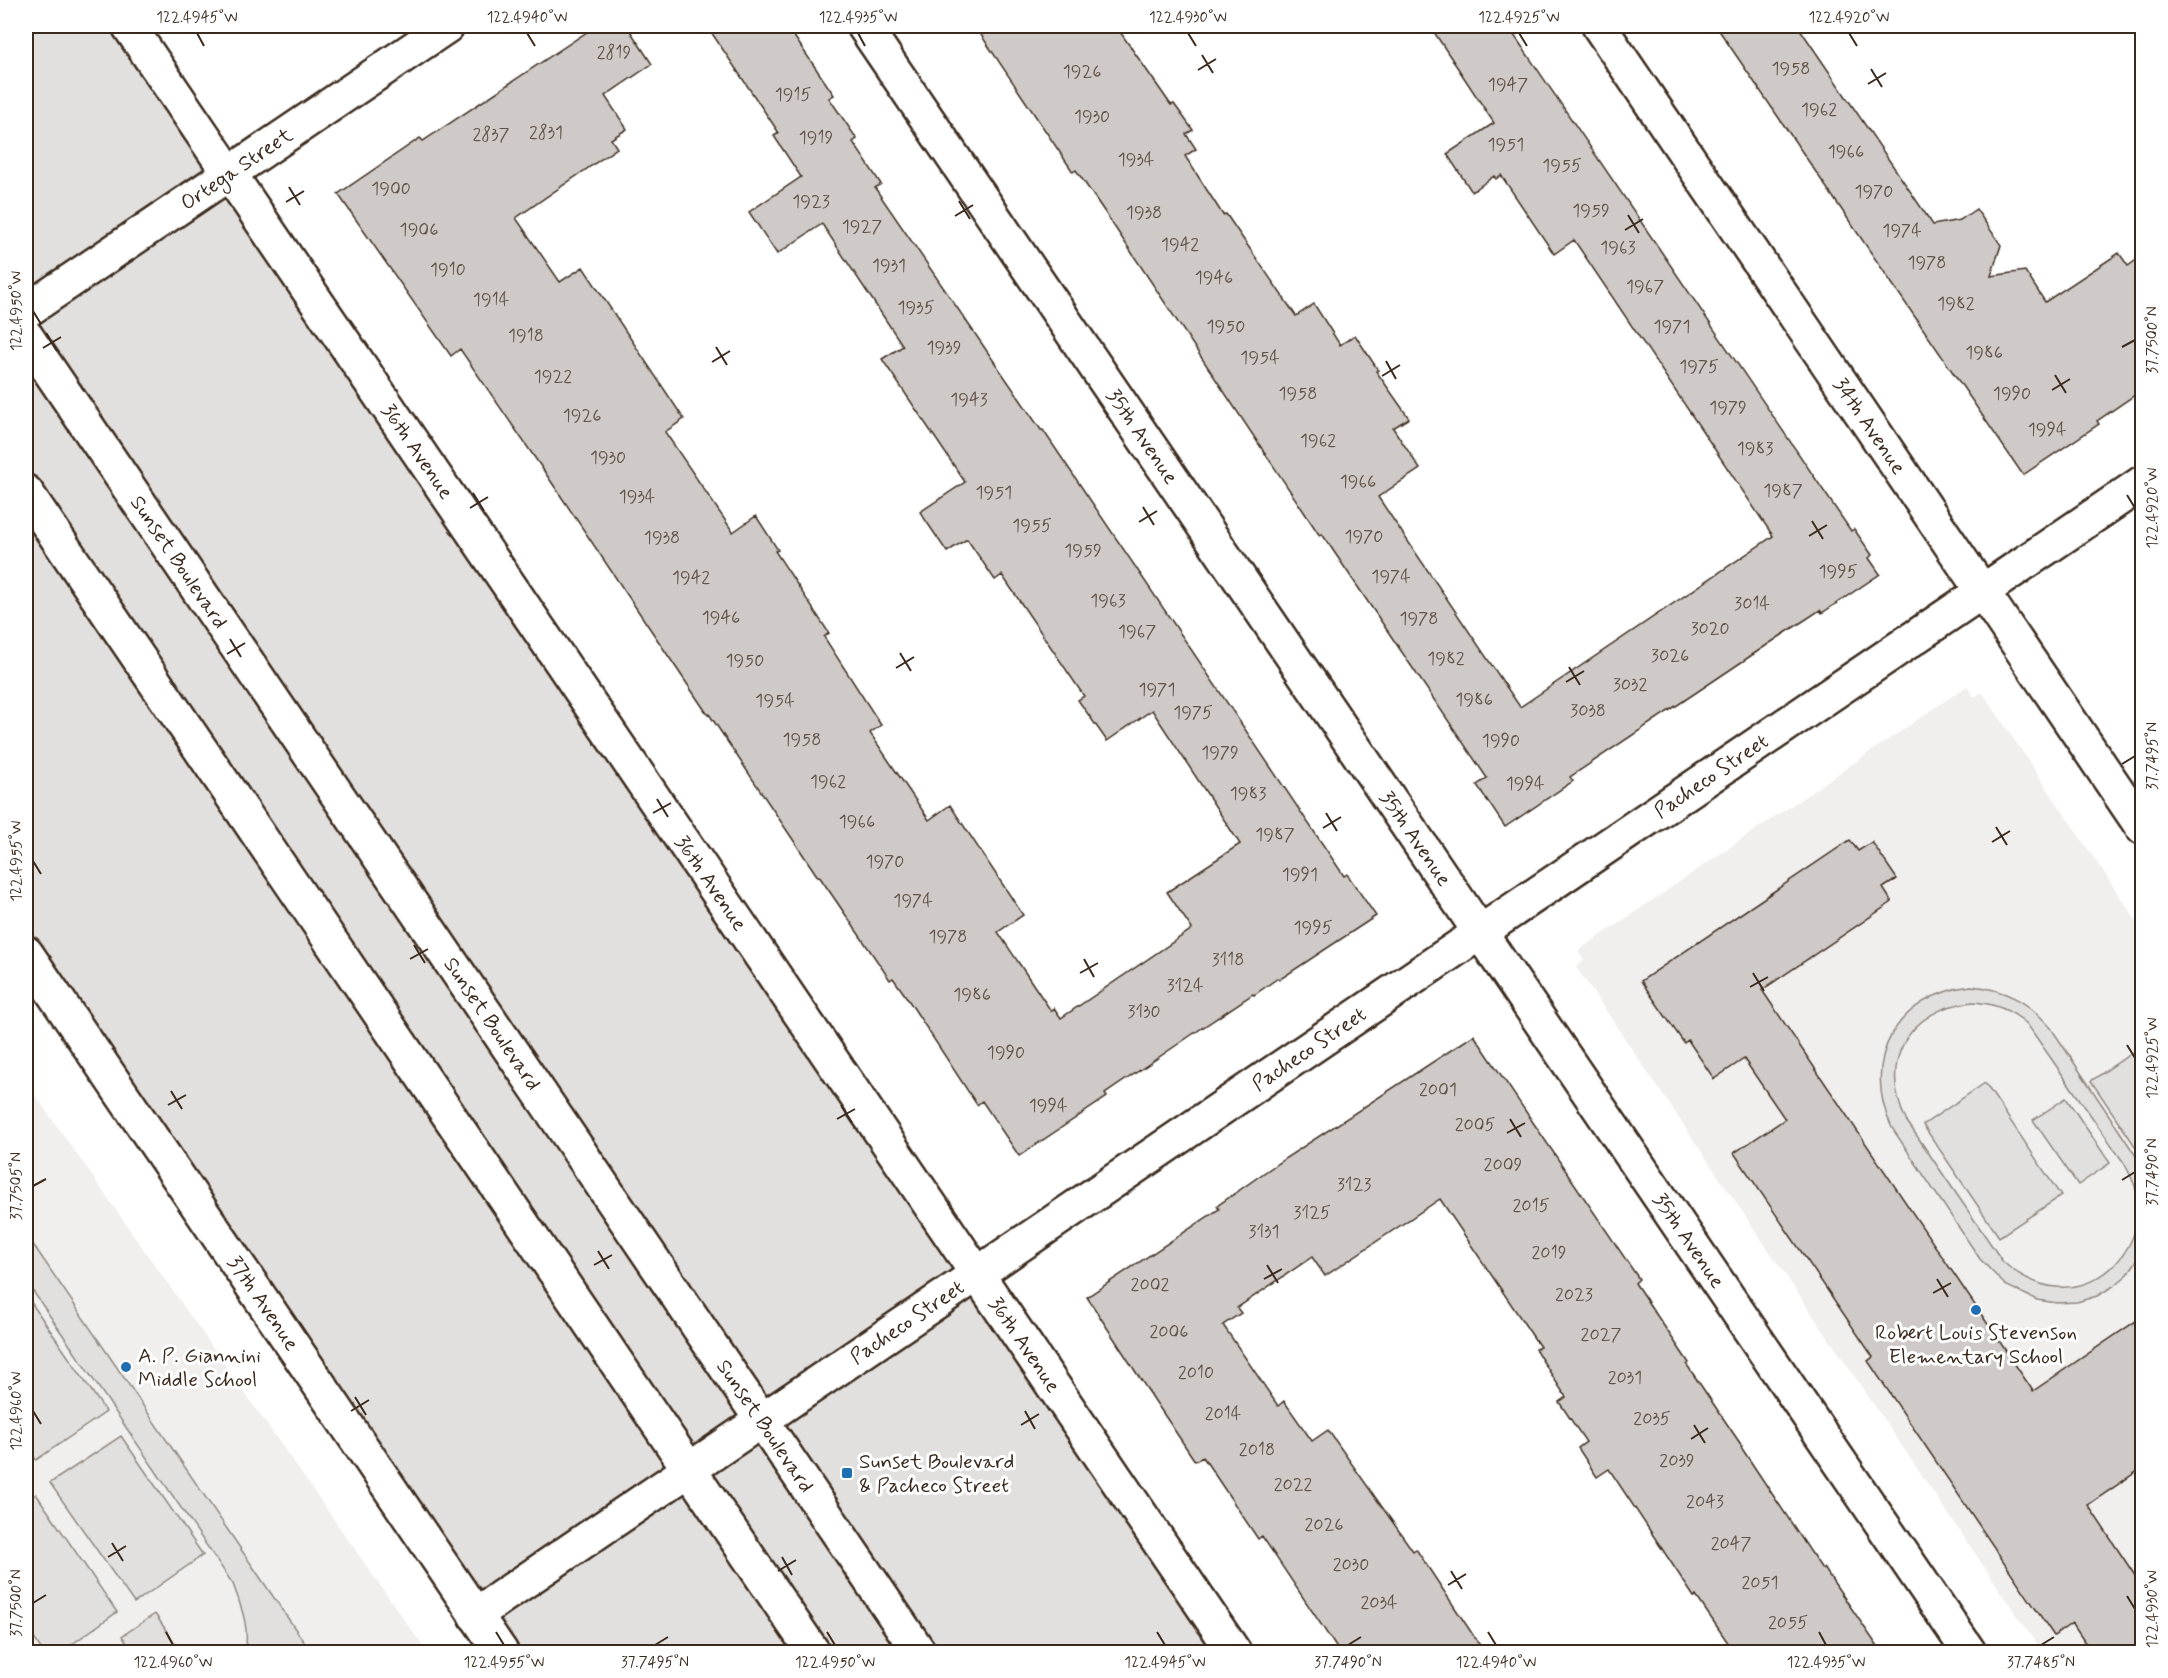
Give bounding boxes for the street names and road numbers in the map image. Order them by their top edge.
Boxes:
street label: Ortega Street [175,121,299,217]
street label: 34th Avenue [1826,372,1912,480]
street label: 35th Avenue [1099,383,1184,490]
street label: 36th Avenue [374,398,460,505]
street label: Sunset Boulevard [123,490,234,635]
street label: Pacheco Street [1649,728,1774,825]
street label: 35th Avenue [1373,785,1458,892]
street label: 36th Avenue [668,830,753,937]
street label: Sunset Boulevard [437,952,547,1096]
street label: Pacheco Street [1247,1001,1372,1098]
street label: 35th Avenue [1646,1187,1731,1294]
street label: 37th Avenue [221,1250,305,1357]
street label: Pacheco Street [845,1274,970,1371]
street label: 36th Avenue [982,1291,1067,1398]
street label: Sunset Boulevard [709,1354,820,1499]

